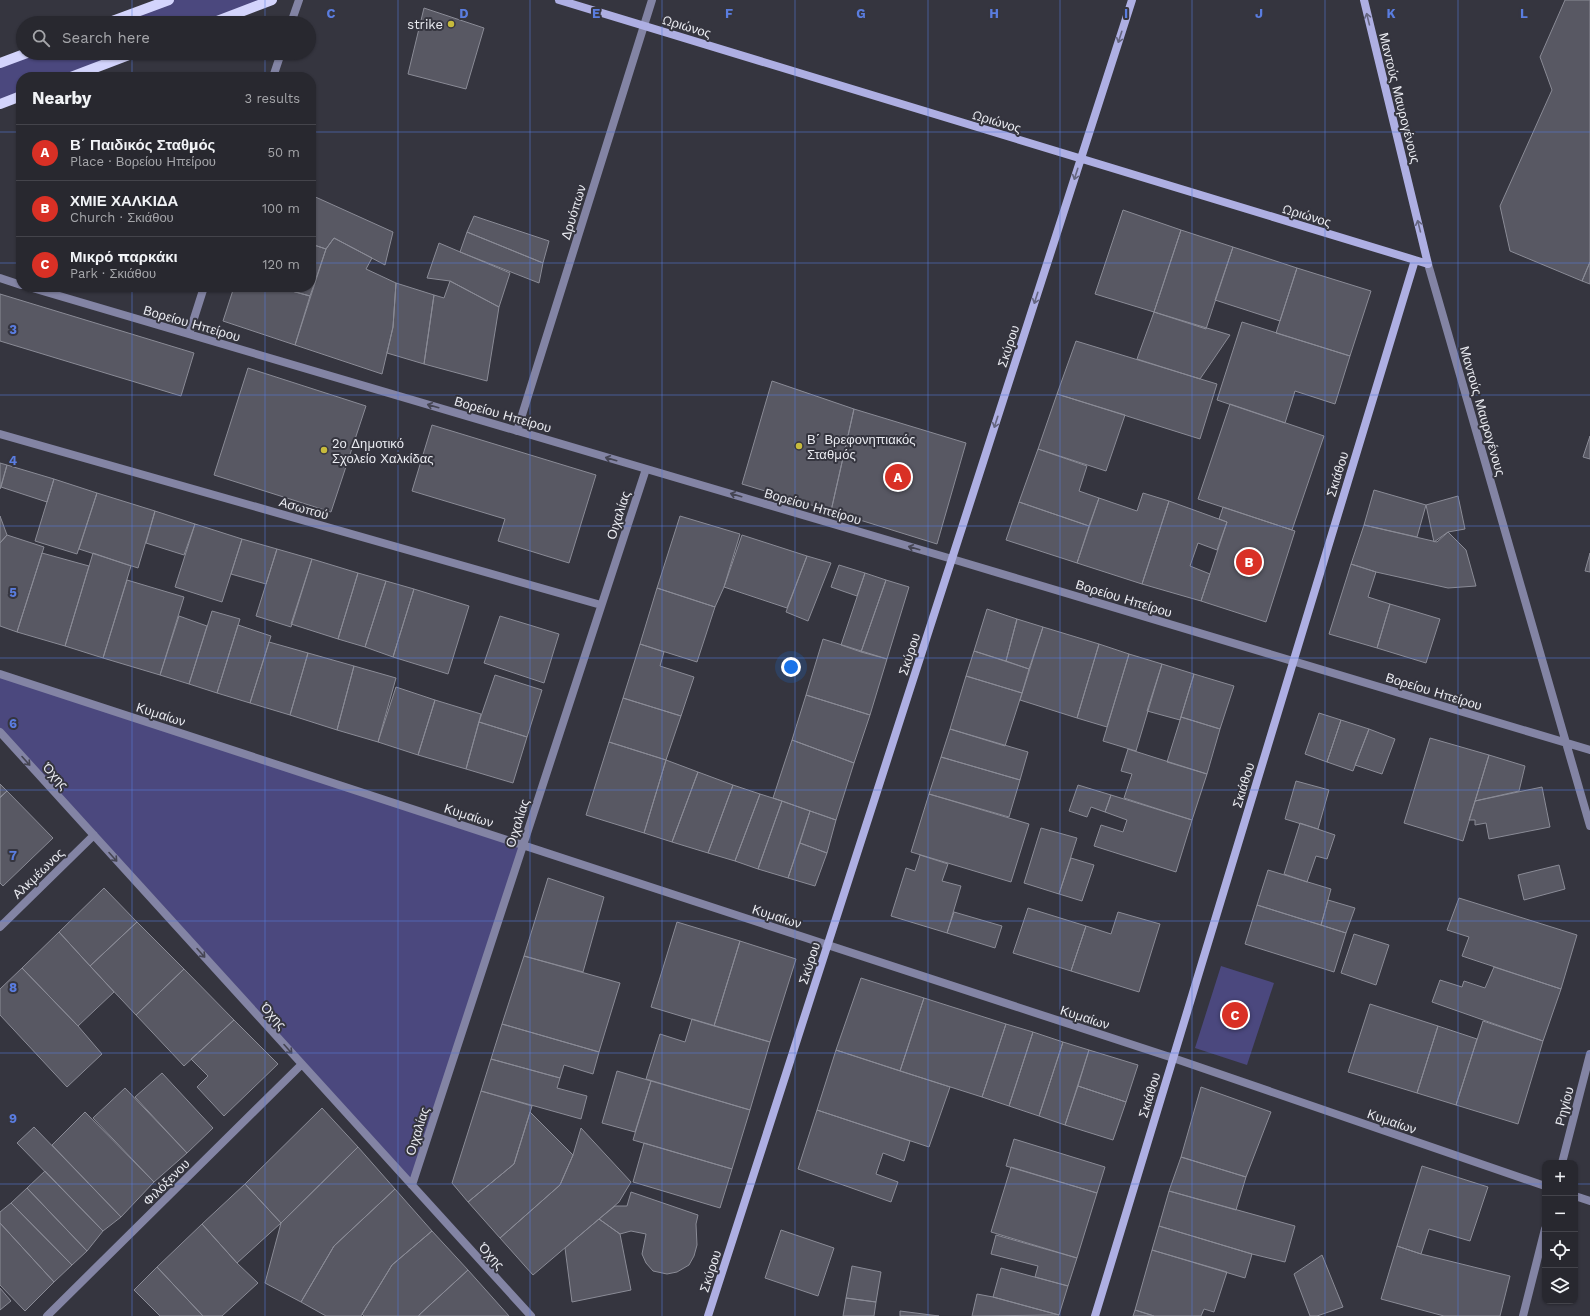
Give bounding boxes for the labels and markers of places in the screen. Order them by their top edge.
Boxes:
place label: strike [407,17,443,32]
marker: strike [446,19,456,29]
place label: Β΄ Βρεφονηπιακός Σταθμός [807,432,916,462]
place label: 2ο Δημοτικό Σχολείο Χαλκίδας [332,436,433,466]
marker: Β΄ Βρεφονηπιακός Σταθμός [794,441,804,451]
marker: 2ο Δημοτικό Σχολείο Χαλκίδας [319,445,329,455]
pin: A [885,462,911,492]
pin: B [1236,547,1262,577]
pin: C [1222,1000,1248,1030]

